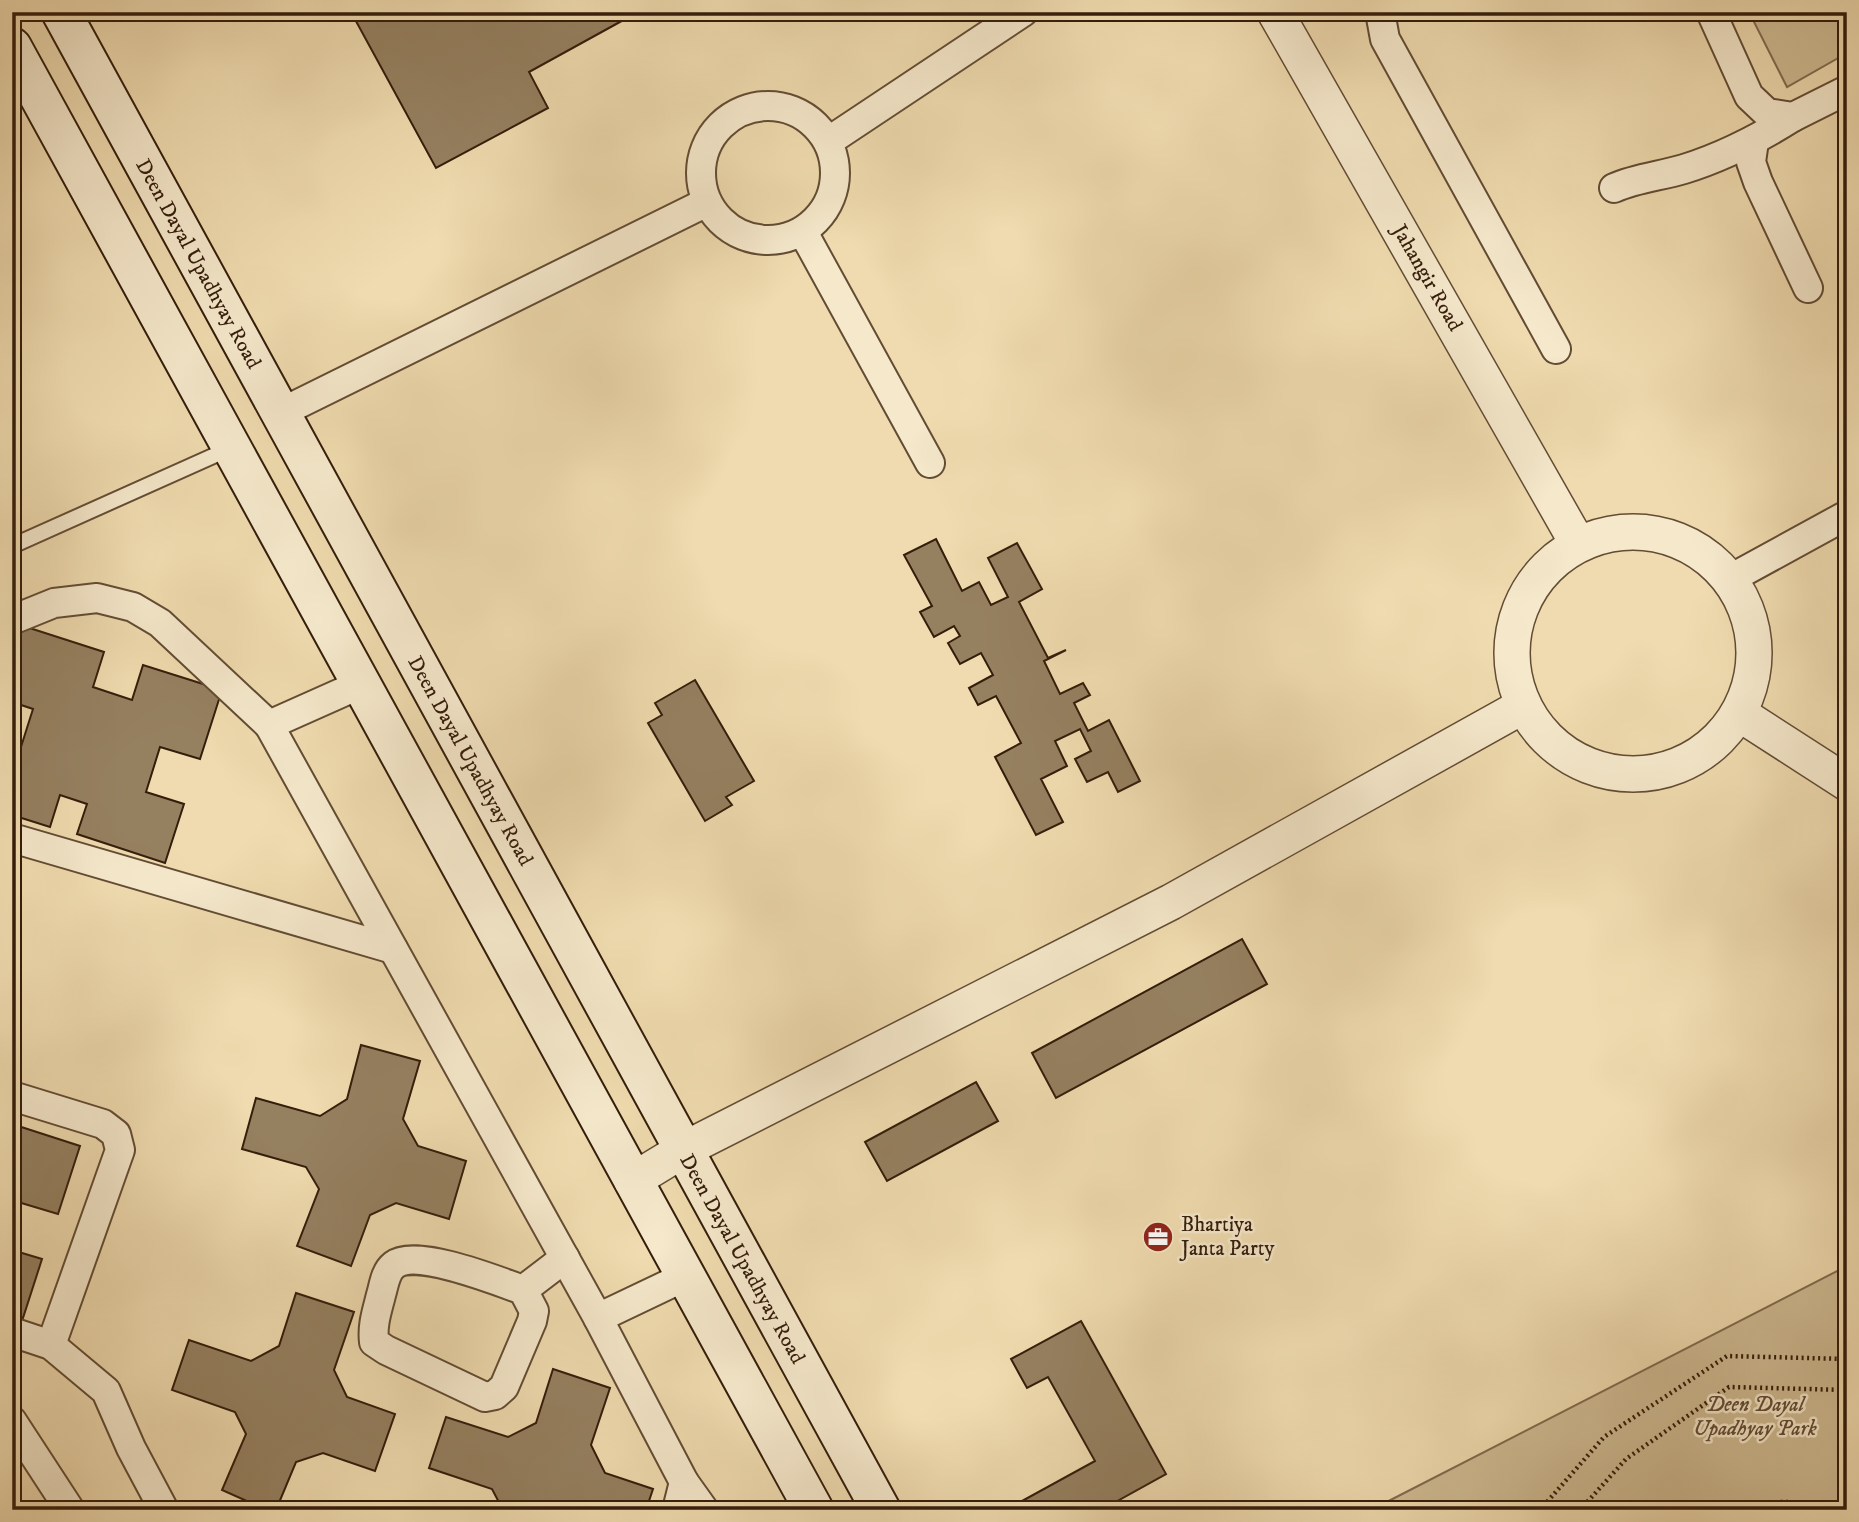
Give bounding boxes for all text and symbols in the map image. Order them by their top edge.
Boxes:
street label: Deen Dayal Upadhyay Road [129,154,267,374]
street label: Jahangir Road [1385,218,1468,337]
street label: Deen Dayal Upadhyay Road [401,651,539,871]
street label: Deen Dayal Upadhyay Road [673,1149,811,1369]
place label: Bhartiya Janta Party [1179,1212,1276,1262]
office icon: Bhartiya Janta Party [1141,1220,1175,1254]
park label: Deen Dayal Upadhyay Park [1693,1392,1817,1442]

